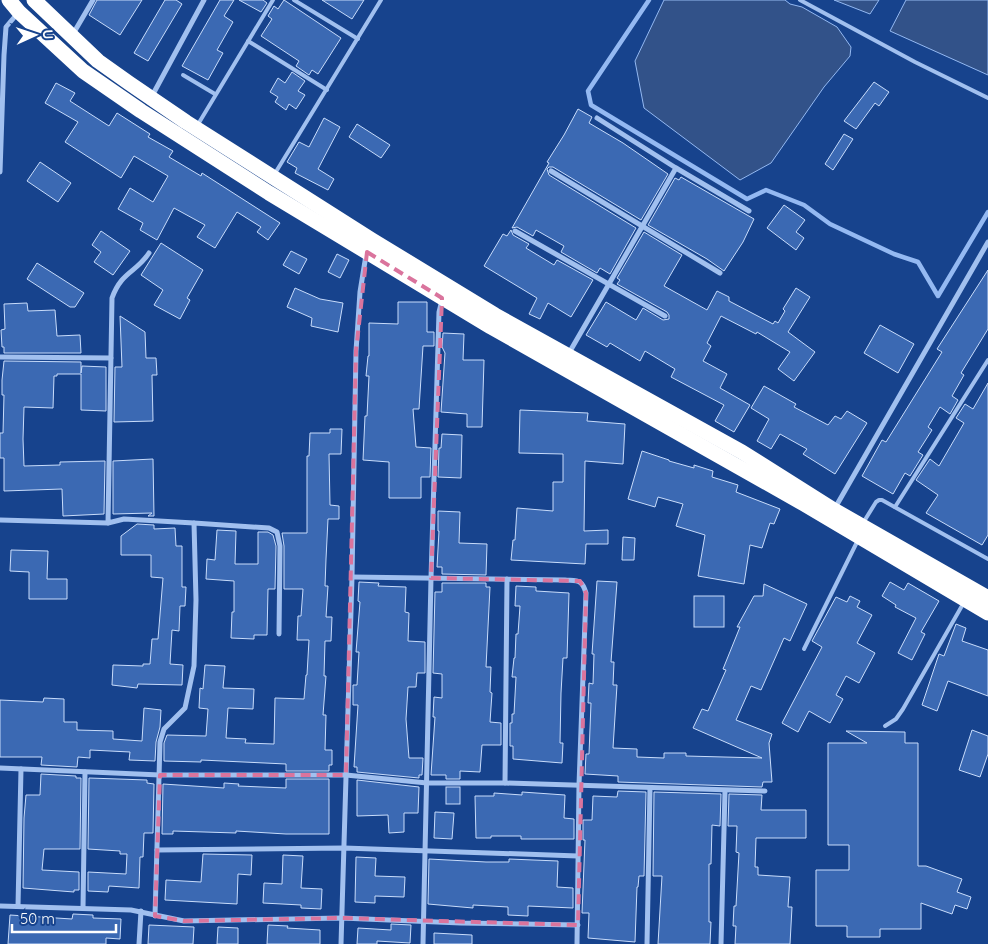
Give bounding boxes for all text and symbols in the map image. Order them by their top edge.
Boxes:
north arrow [10,10,60,60]
text: U [39,29,57,40]
scale bar [12,902,116,934]
text: 50 m [20,909,55,928]

